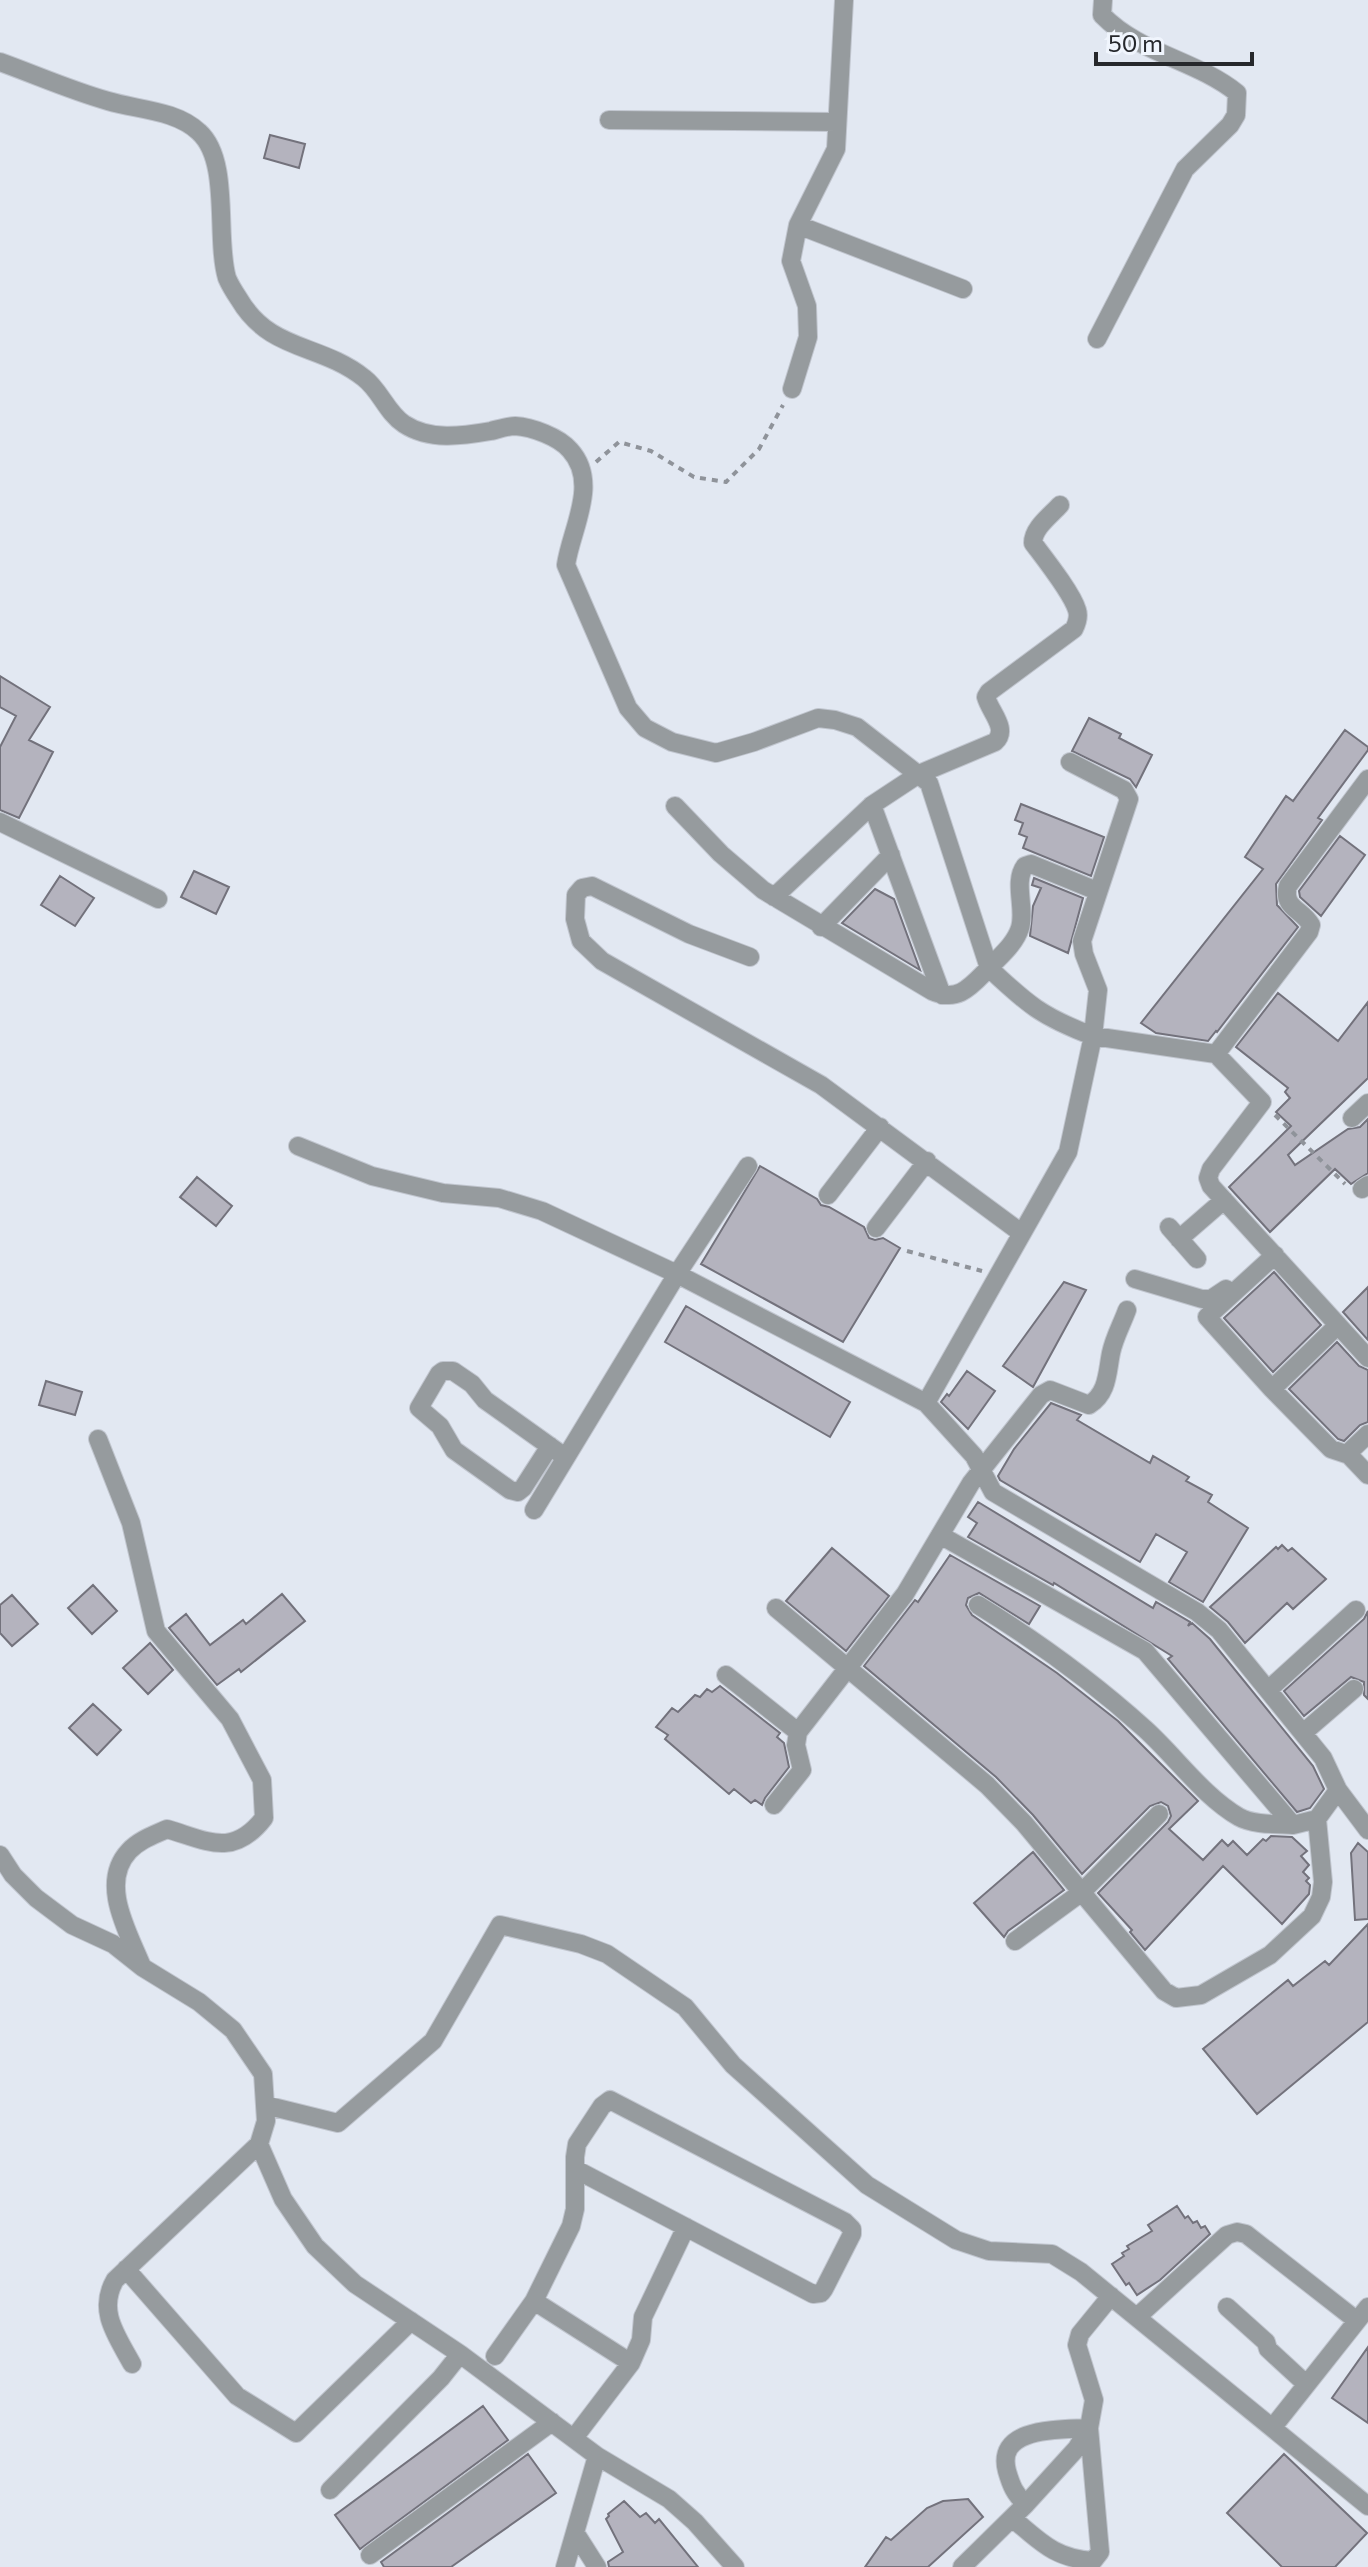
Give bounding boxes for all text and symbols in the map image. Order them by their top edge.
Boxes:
scale bar [1096,16,1252,66]
text: 50 m [1108,28,1163,57]

